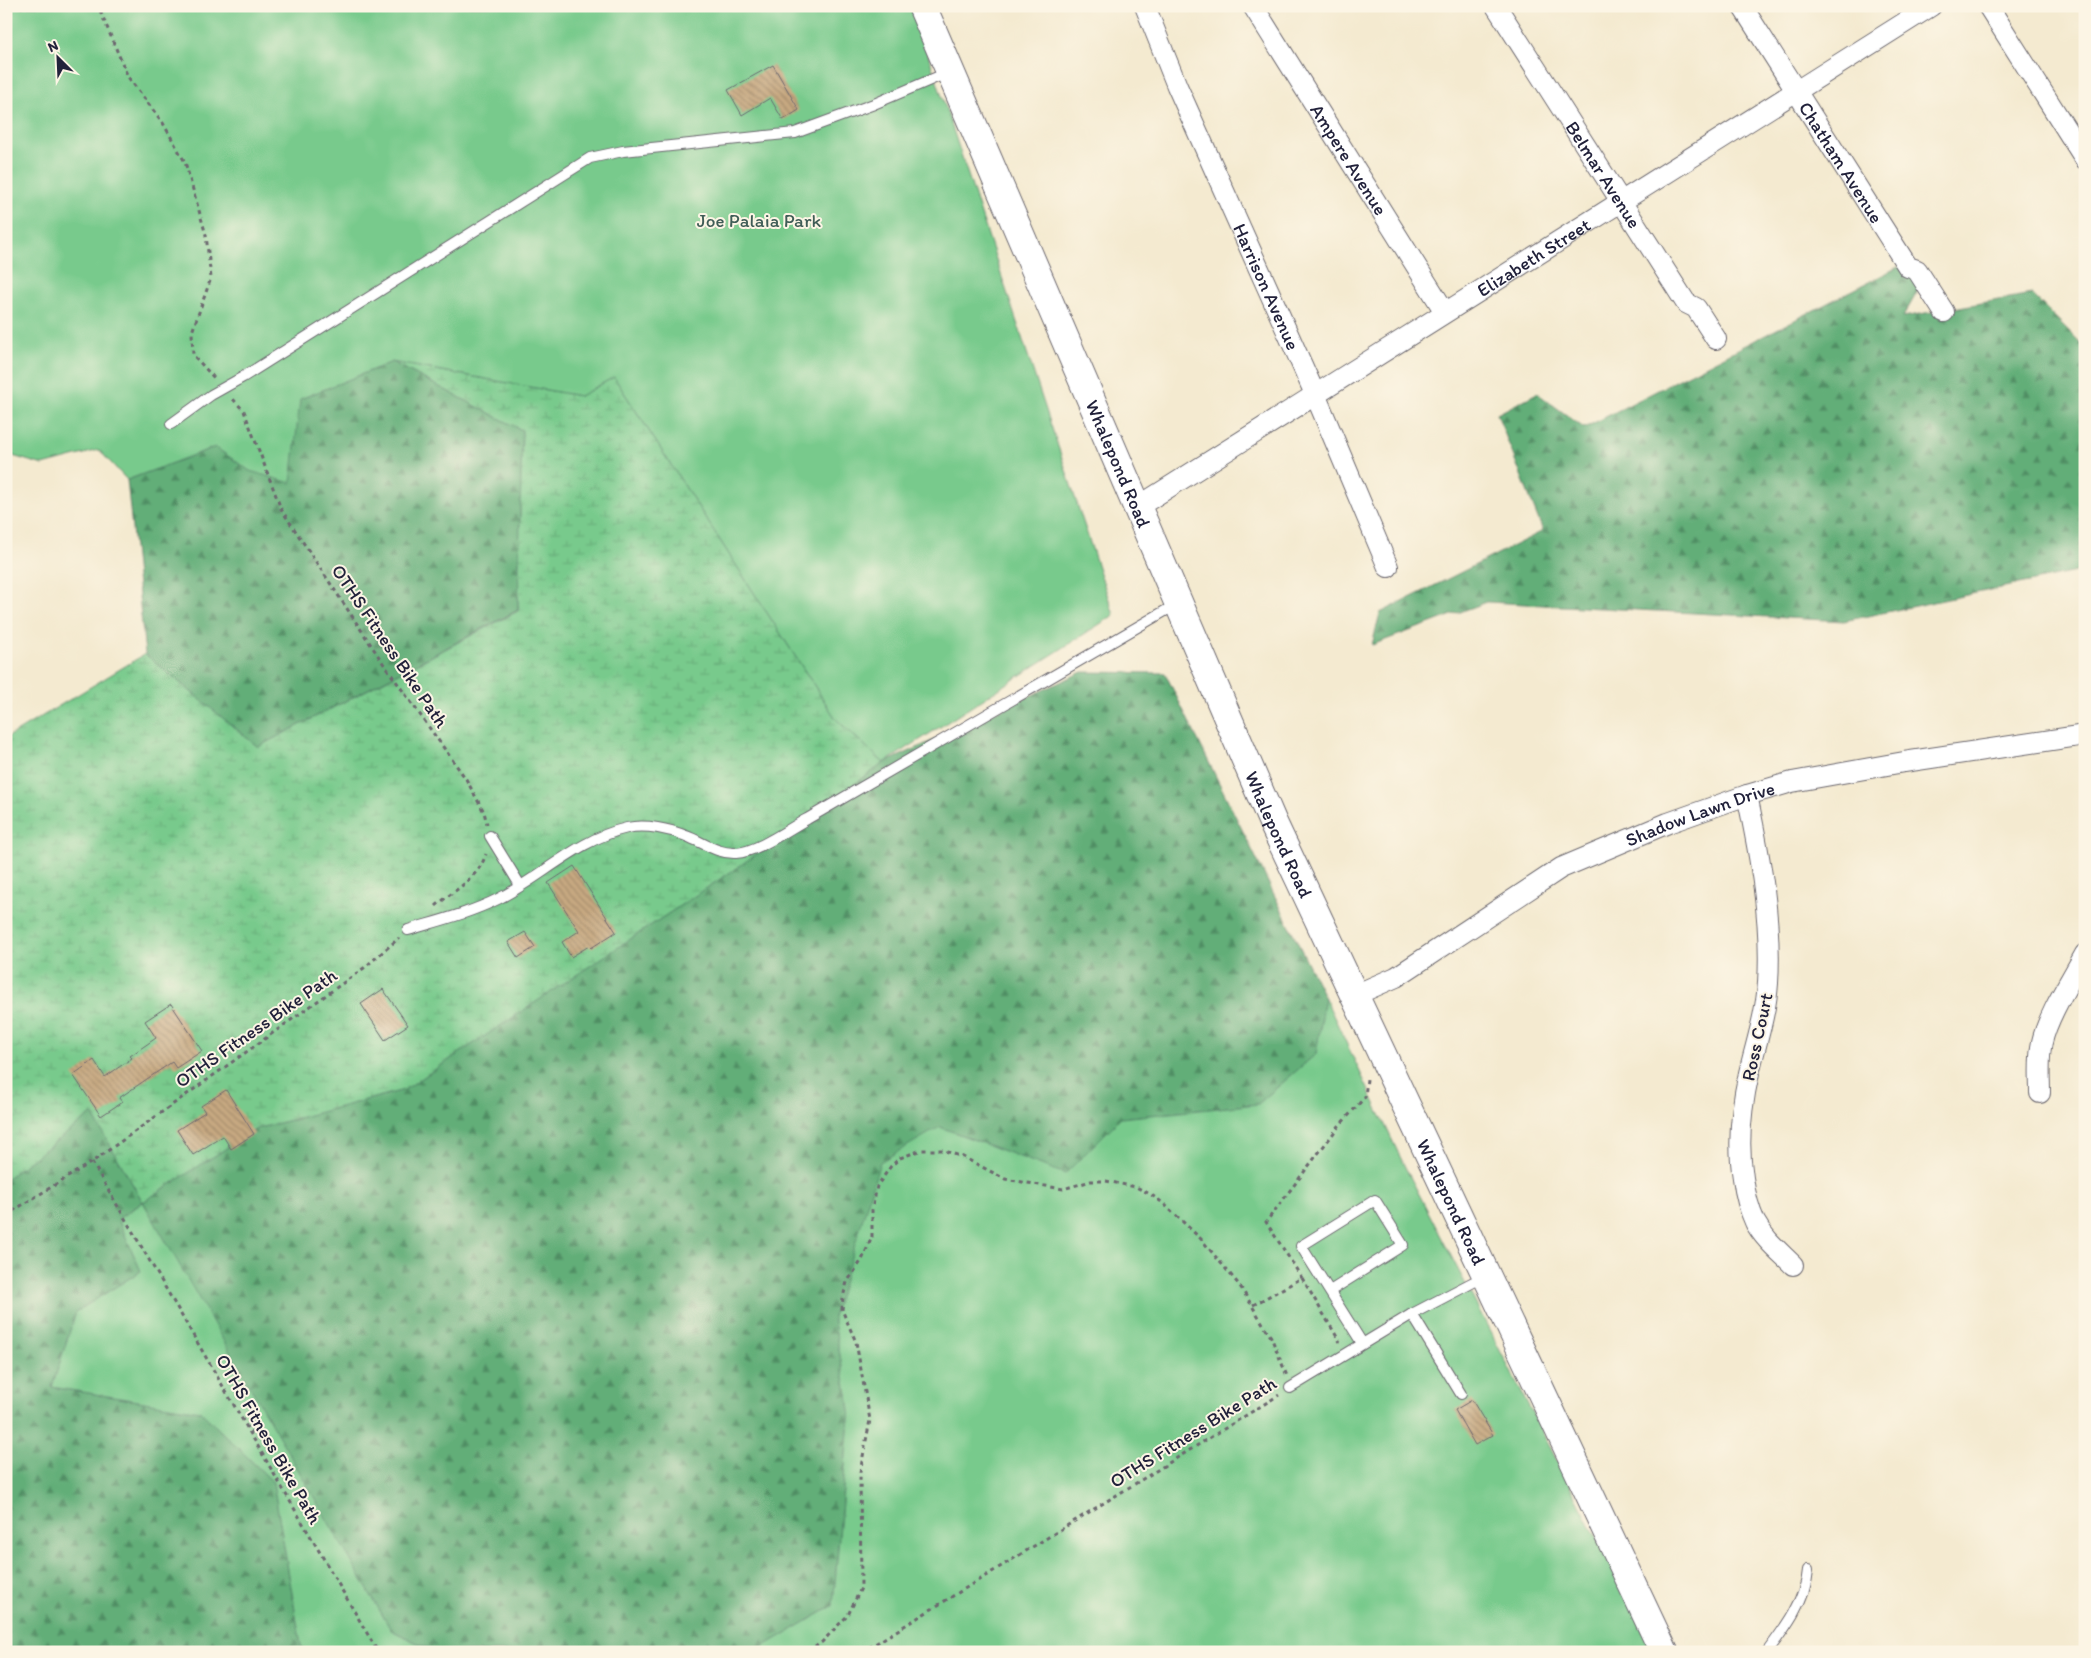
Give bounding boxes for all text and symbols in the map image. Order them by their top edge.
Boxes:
north arrow [32,32,82,82]
text: N [45,37,61,56]
street label: Chatham Avenue [1794,97,1888,227]
street label: Ampere Avenue [1306,99,1393,219]
street label: Belmar Avenue [1561,117,1647,232]
park label: Joe Palaia Park [697,209,821,232]
street label: Elizabeth Street [1472,213,1594,301]
street label: Harrison Avenue [1229,220,1305,354]
street label: Whalepond Road [1081,396,1156,531]
street label: OTHS Fitness Bike Path [327,560,454,733]
street label: Whalepond Road [1241,767,1318,902]
street label: Shadow Lawn Drive [1622,776,1777,851]
street label: OTHS Fitness Bike Path [171,963,342,1093]
street label: Ross Court [1736,991,1778,1083]
street label: Whalepond Road [1412,1135,1491,1269]
street label: OTHS Fitness Bike Path [211,1350,327,1529]
street label: OTHS Fitness Bike Path [1105,1371,1281,1493]

